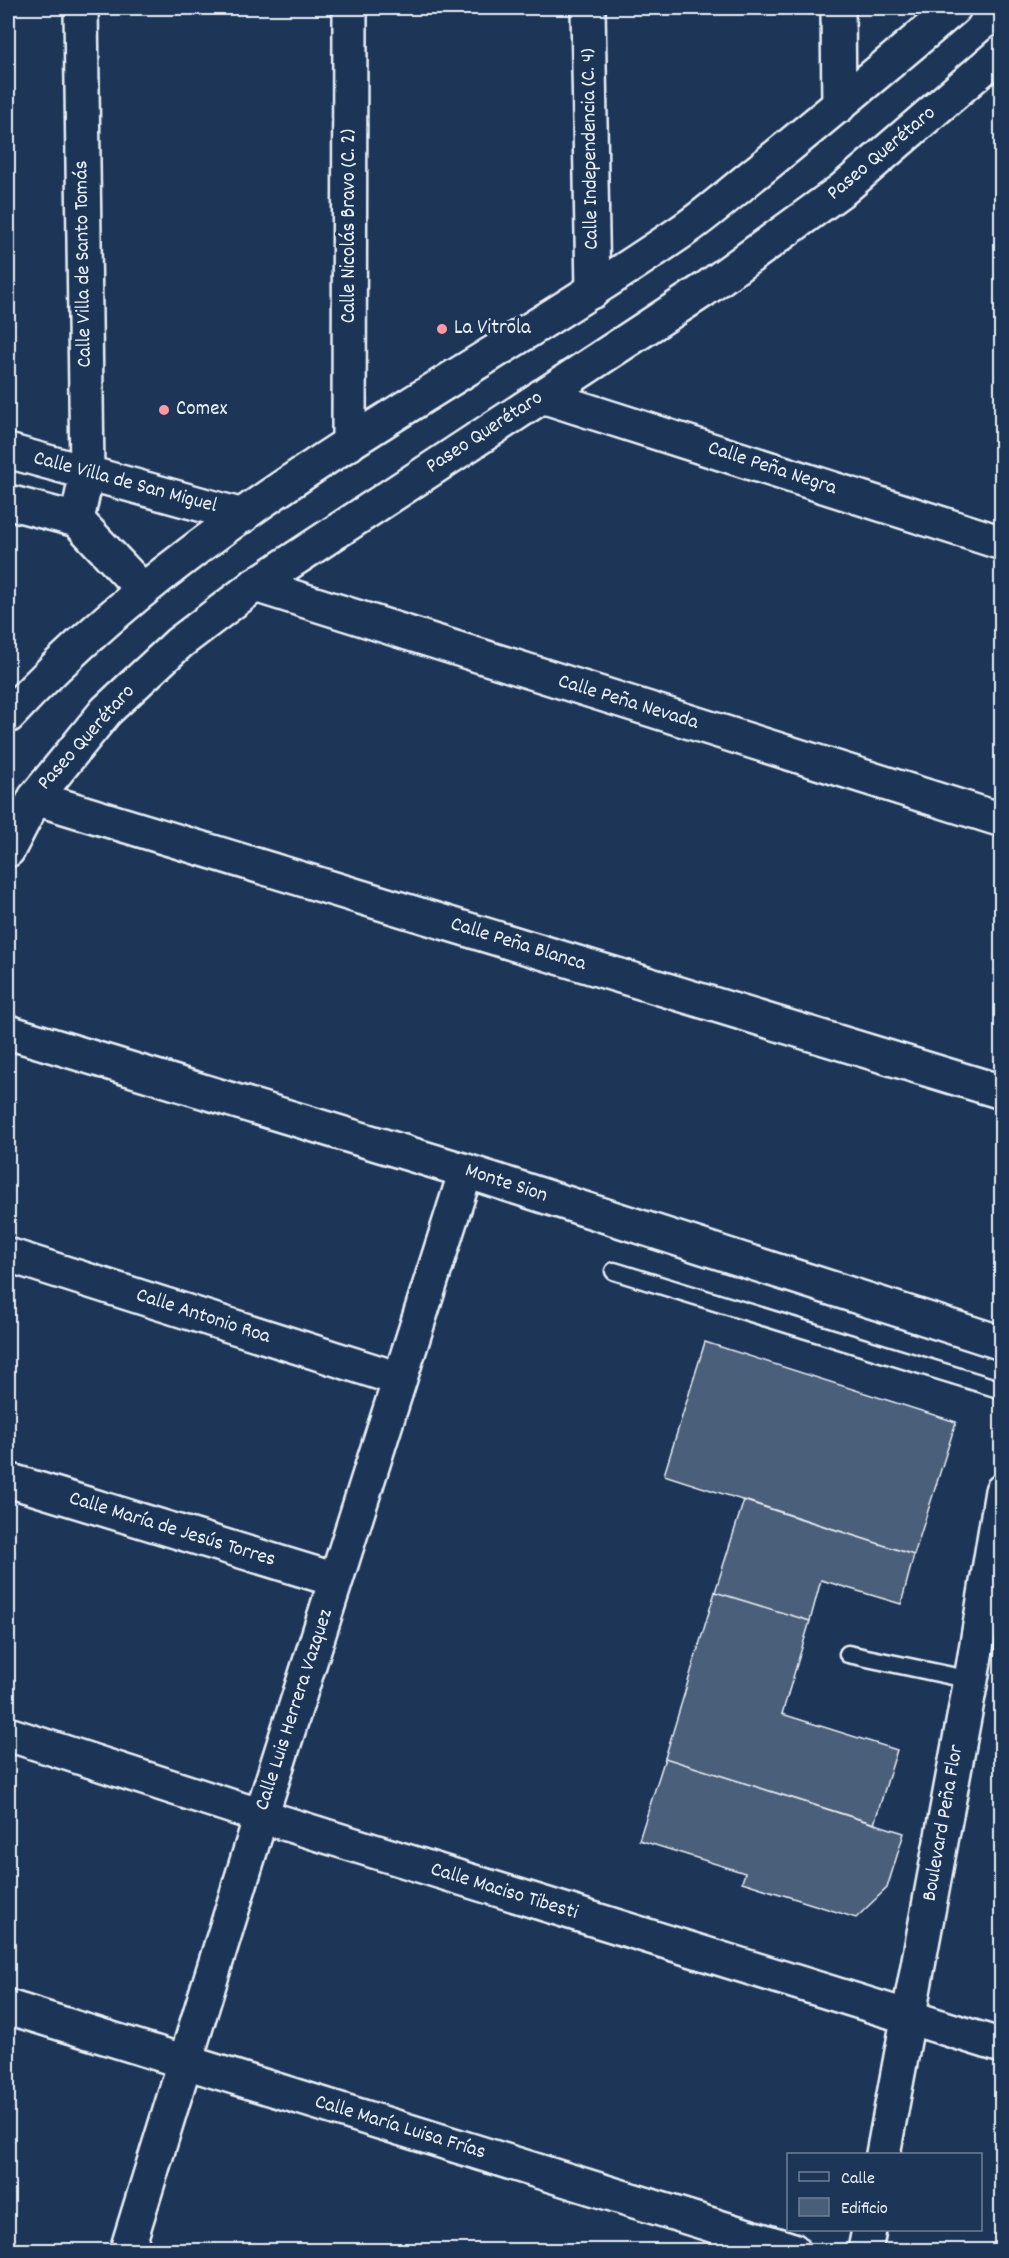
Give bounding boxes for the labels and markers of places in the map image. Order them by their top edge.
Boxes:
place label: La Vitrola [454,314,532,344]
marker: La Vitrola [435,322,449,336]
place label: Comex [176,395,227,425]
marker: Comex [157,403,171,417]

